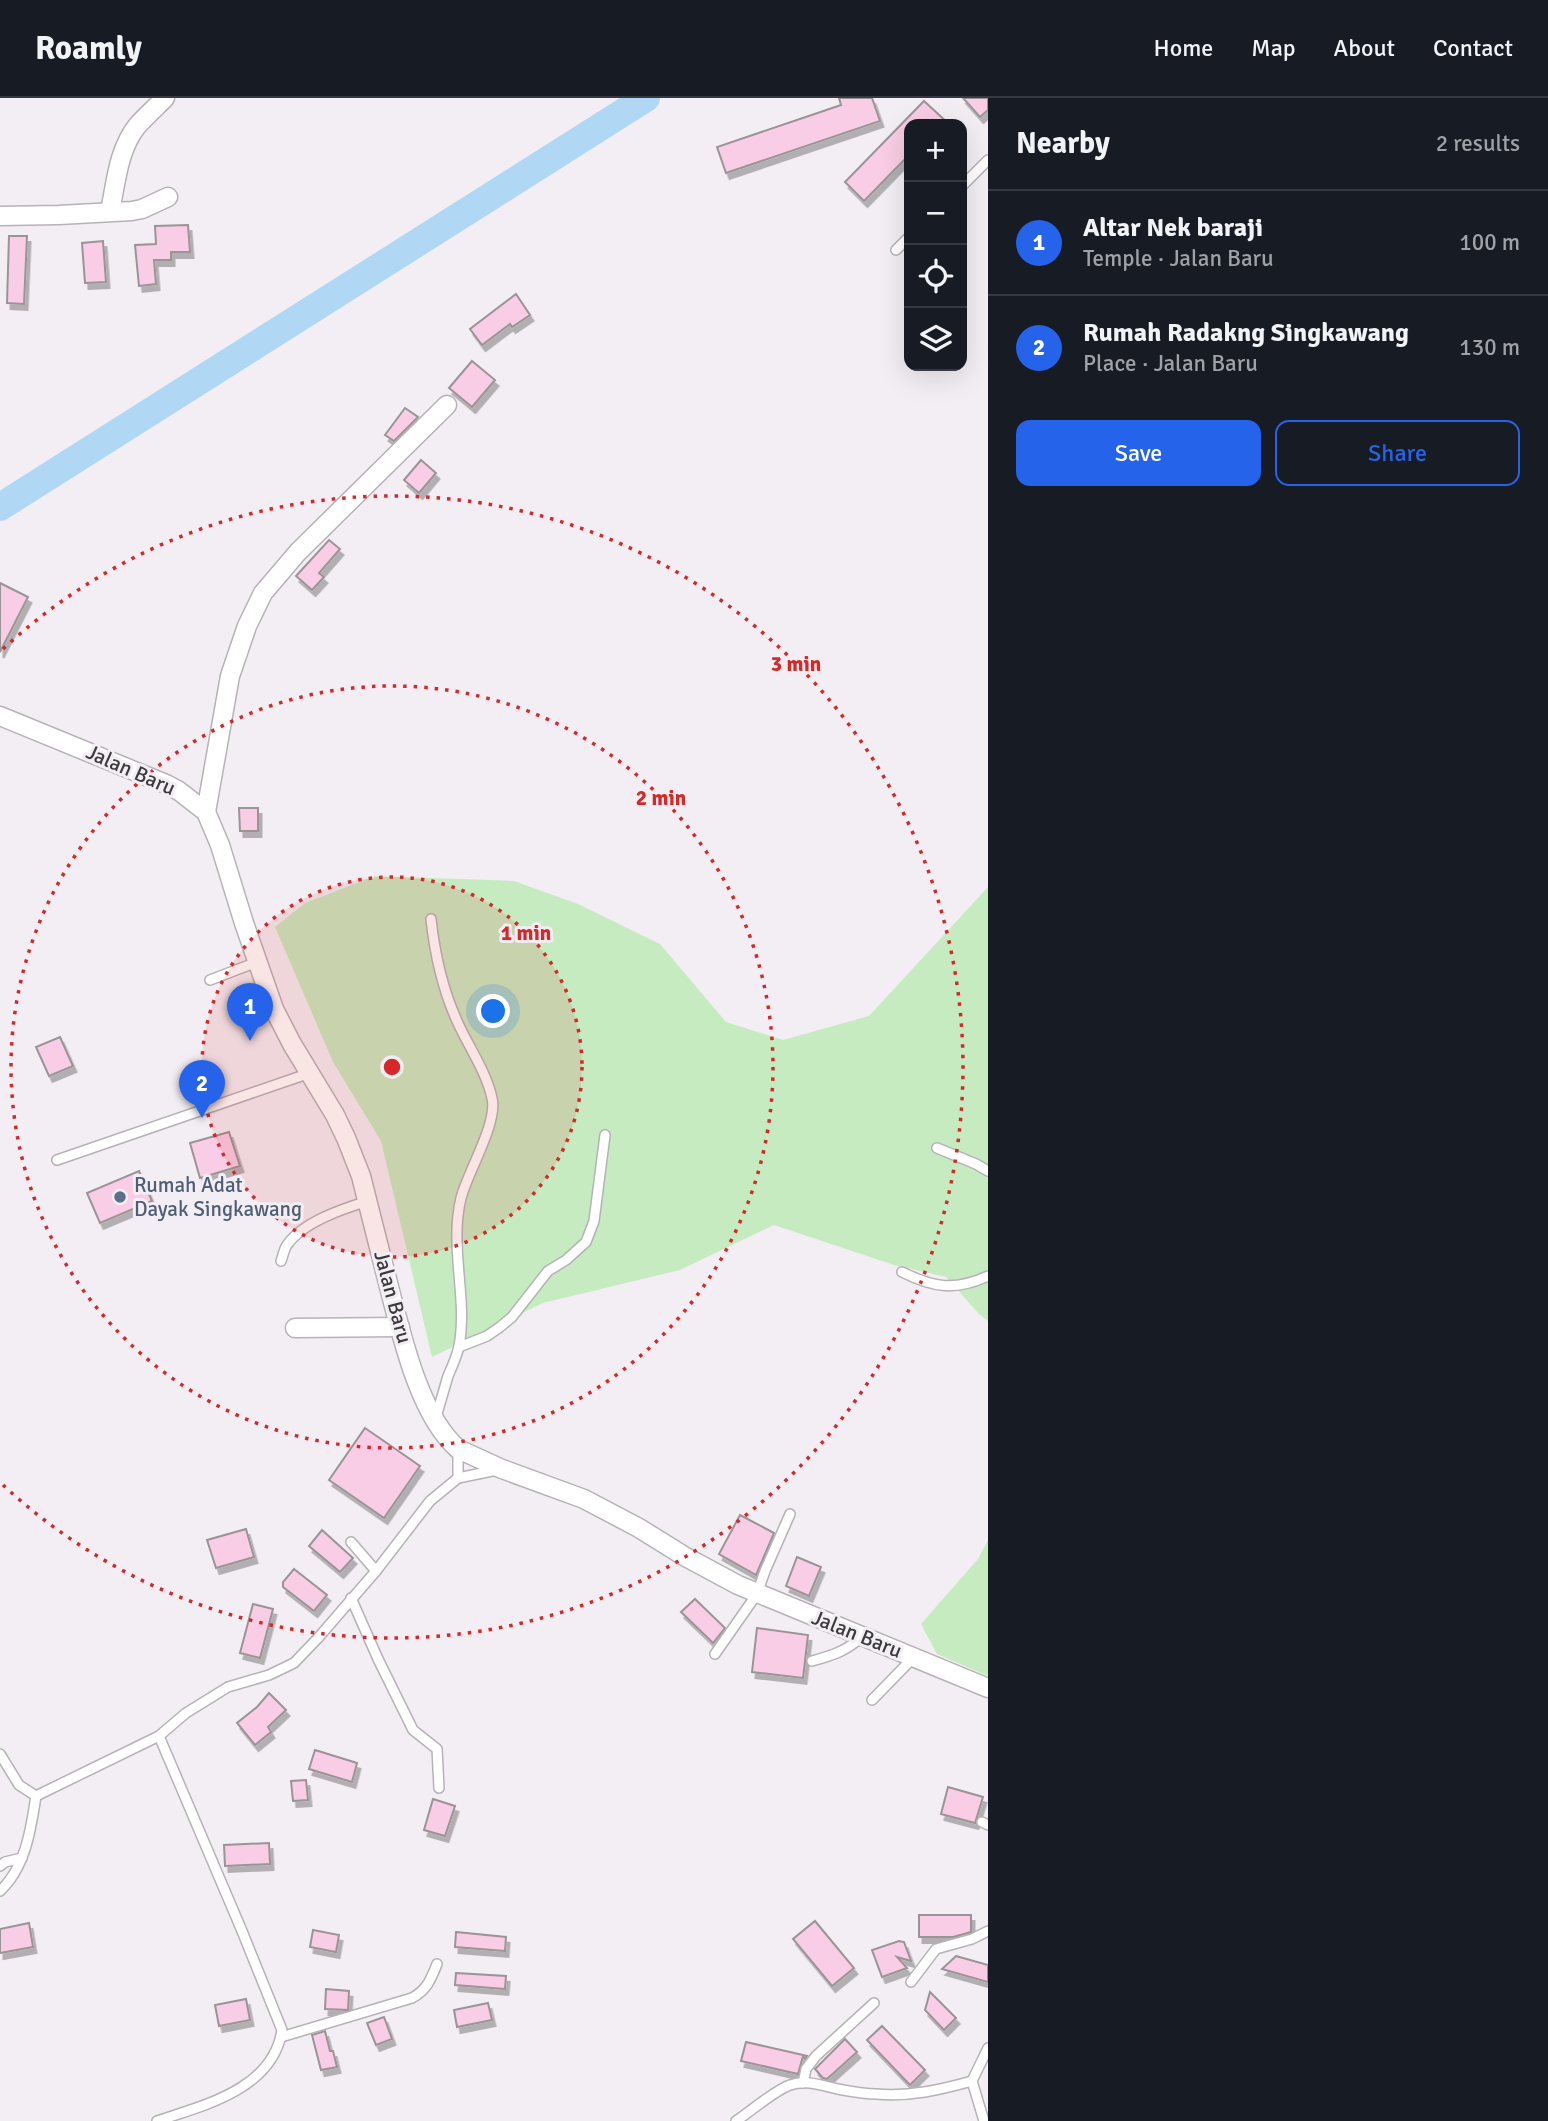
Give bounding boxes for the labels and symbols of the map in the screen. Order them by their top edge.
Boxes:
text: 3 min [771,651,821,677]
street label: Jalan Baru [82,739,180,801]
text: 2 min [636,785,686,811]
text: 1 min [501,920,551,946]
pin: 1 [227,983,273,1041]
your location [476,994,510,1028]
centre of rings [380,1055,404,1079]
pin: 2 [179,1060,225,1118]
place label: Rumah Adat Dayak Singkawang [134,1172,302,1222]
marker: Rumah Adat Dayak Singkawang [112,1189,128,1205]
street label: Jalan Baru [368,1248,418,1346]
street label: Jalan Baru [808,1604,906,1664]

